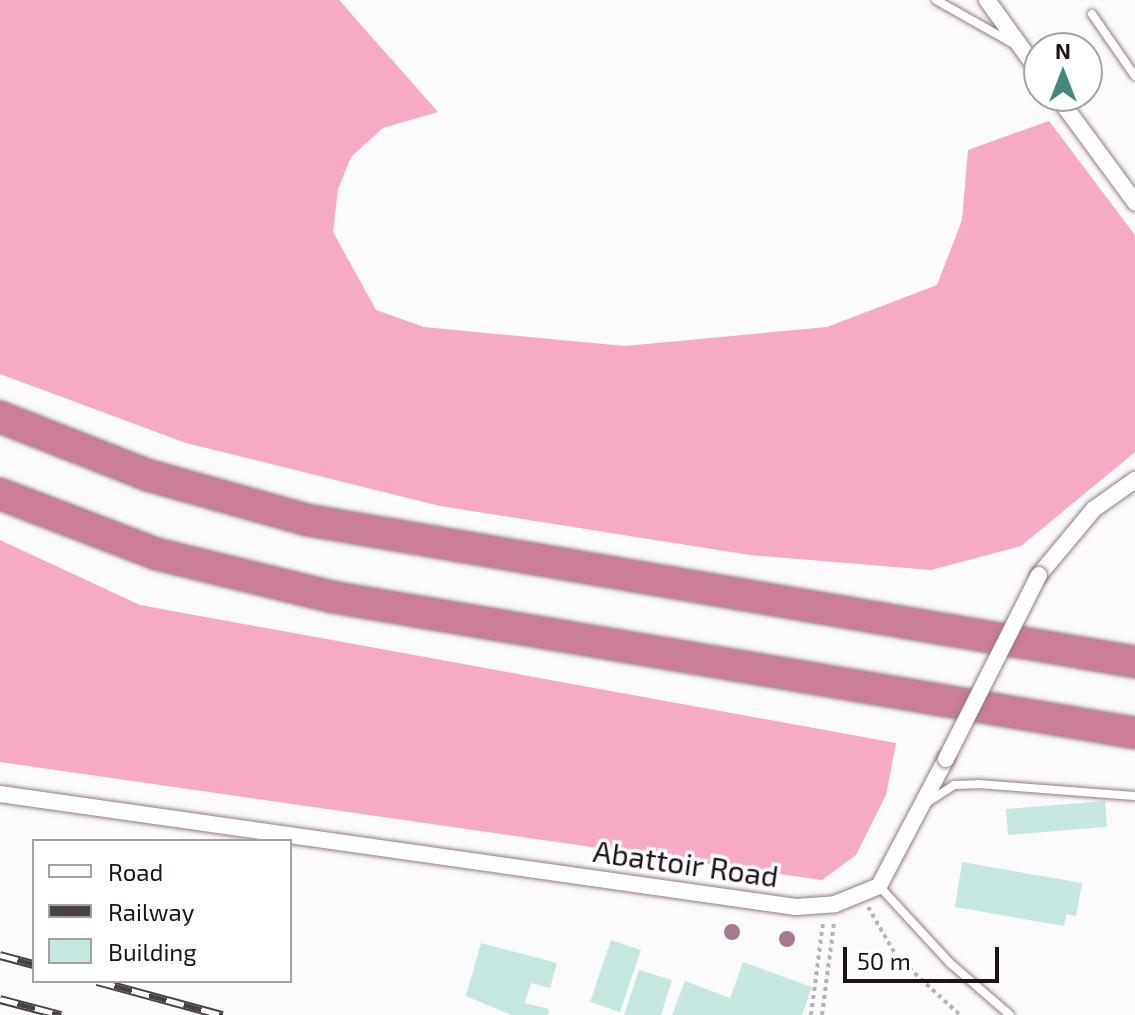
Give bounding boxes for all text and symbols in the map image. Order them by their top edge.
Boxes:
north arrow [1023,32,1103,112]
text: N [1055,37,1071,63]
street label: Abattoir Road [591,832,781,894]
legend [32,839,292,983]
text: Road [108,857,163,886]
text: Railway [108,897,194,926]
scale bar [847,931,1003,981]
text: Building [108,937,197,966]
text: 50 m [857,946,911,975]

